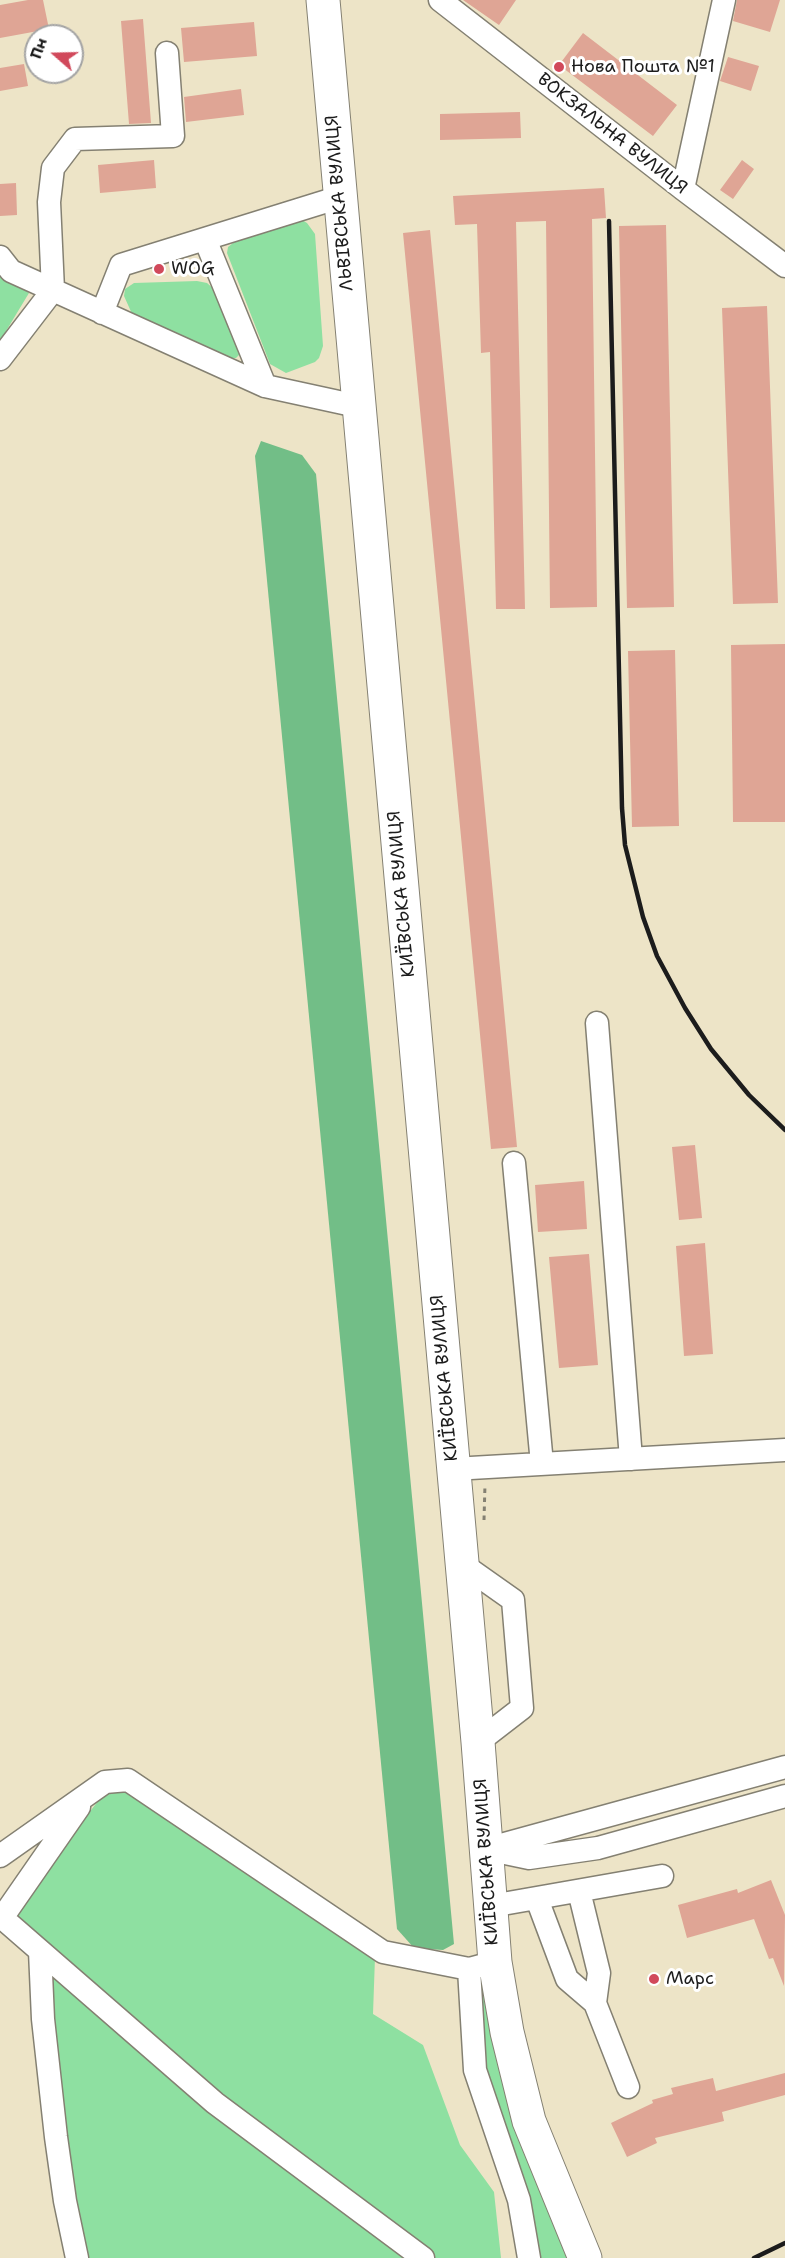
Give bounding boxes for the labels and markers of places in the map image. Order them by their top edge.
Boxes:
place label: Нова Пошта №1 [571,56,715,78]
marker: Нова Пошта №1 [552,60,566,74]
place label: WOG [171,258,215,280]
marker: WOG [152,262,166,276]
place label: Марс [666,1968,714,1990]
marker: Марс [647,1972,661,1986]

